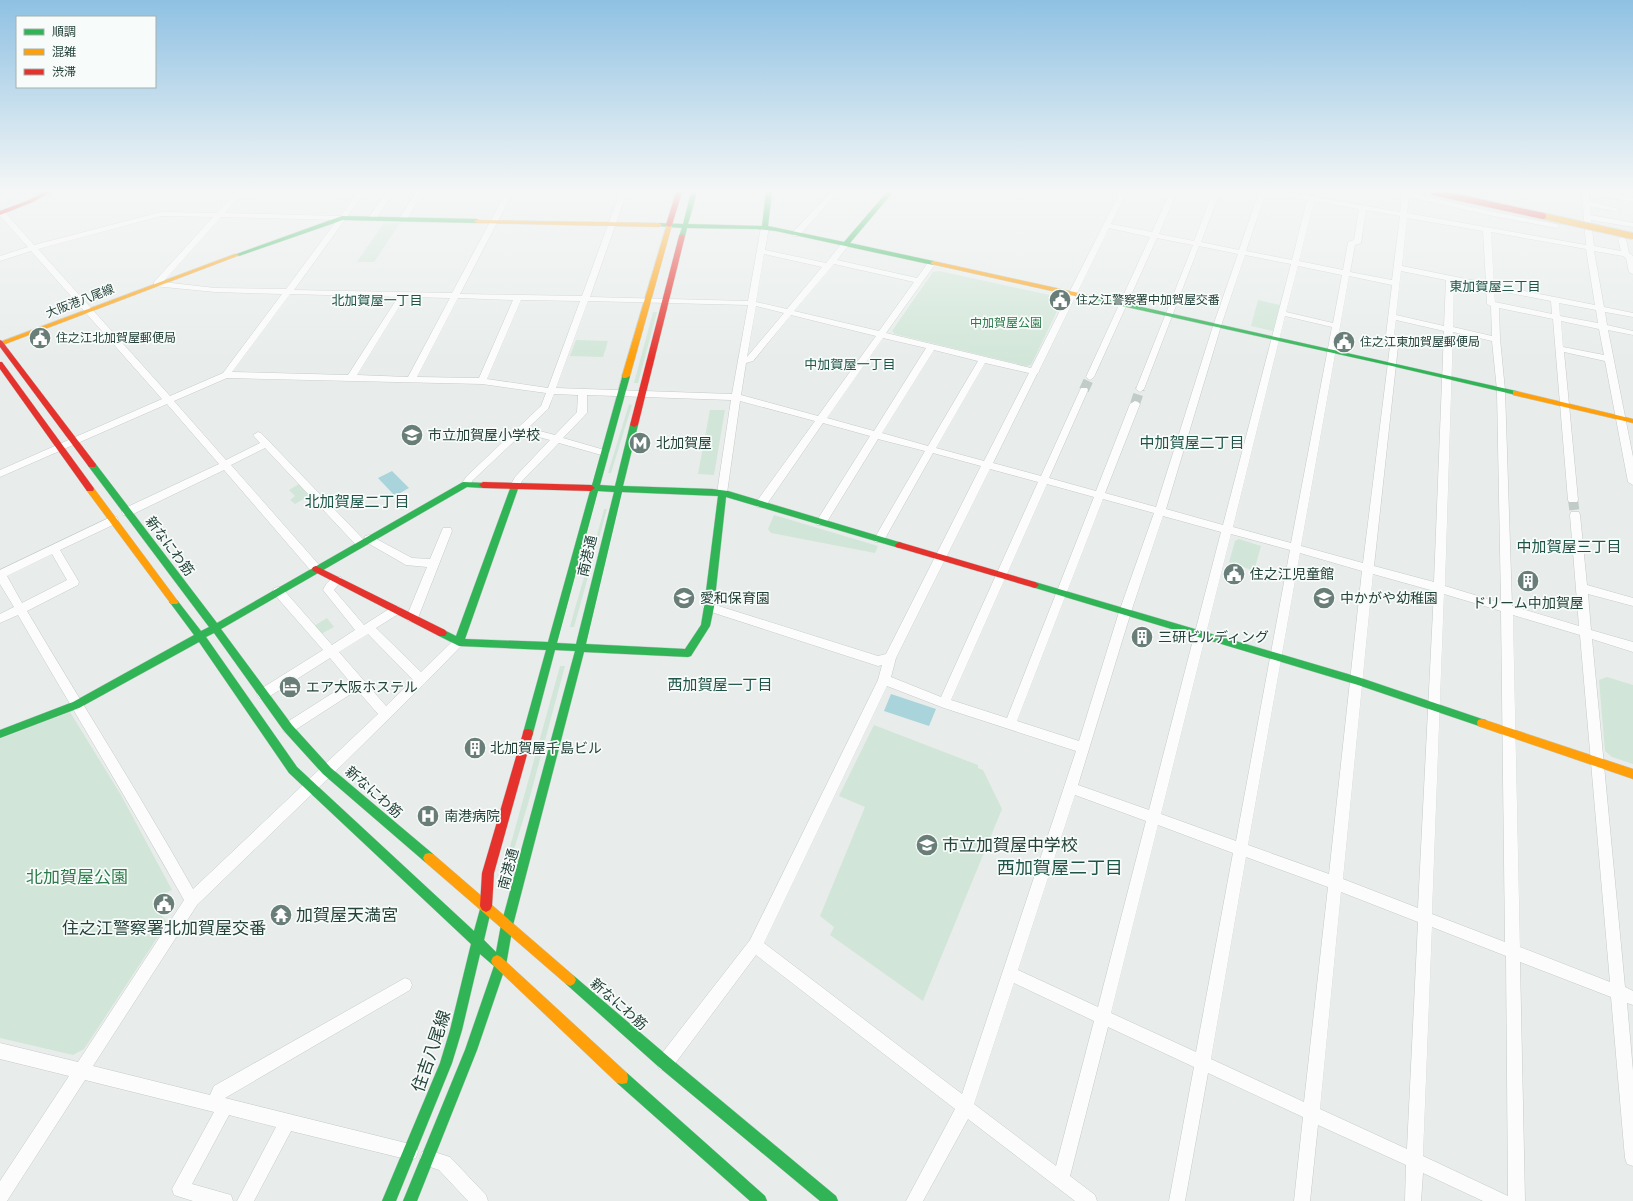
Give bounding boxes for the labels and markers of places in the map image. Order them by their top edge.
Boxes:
public building icon: 住之江警察署中加賀屋交番 [1047,287,1073,313]
place label: 住之江警察署中加賀屋交番 [1076,292,1220,307]
public building icon: 住之江北加賀屋郵便局 [27,325,53,351]
public building icon: 住之江東加賀屋郵便局 [1331,329,1357,355]
place label: 住之江北加賀屋郵便局 [56,330,176,345]
place label: 住之江東加賀屋郵便局 [1360,334,1480,349]
school or university icon: 市立加賀屋小学校 [399,422,425,448]
place label: 市立加賀屋小学校 [428,426,540,444]
metro station icon: 北加賀屋 [627,430,653,456]
place label: 北加賀屋 [656,434,712,452]
public building icon: 住之江児童館 [1221,561,1247,587]
place label: 住之江児童館 [1250,565,1334,583]
building icon: ドリーム中加賀屋 [1515,568,1541,594]
school or university icon: 愛和保育園 [671,585,697,611]
school or university icon: 中かがや幼稚園 [1311,585,1337,611]
place label: 愛和保育園 [700,589,770,607]
place label: 中かがや幼稚園 [1340,589,1438,607]
place label: ドリーム中加賀屋 [1472,594,1584,612]
building icon: 三研ビルディング [1129,624,1155,650]
place label: 三研ビルディング [1158,628,1269,646]
hotel icon: エア大阪ホステル [277,674,303,700]
place label: エア大阪ホステル [306,678,418,696]
building icon: 北加賀屋千島ビル [462,735,488,761]
place label: 北加賀屋千島ビル [490,739,602,757]
hospital icon: 南港病院 [415,803,441,829]
place label: 南港病院 [444,807,500,825]
school or university icon: 市立加賀屋中学校 [914,832,940,858]
place label: 市立加賀屋中学校 [942,835,1078,855]
public building icon: 住之江警察署北加賀屋交番 [151,891,177,917]
temple icon: 加賀屋天満宮 [268,902,294,928]
place label: 加賀屋天満宮 [296,905,398,925]
place label: 住之江警察署北加賀屋交番 [62,918,266,938]

